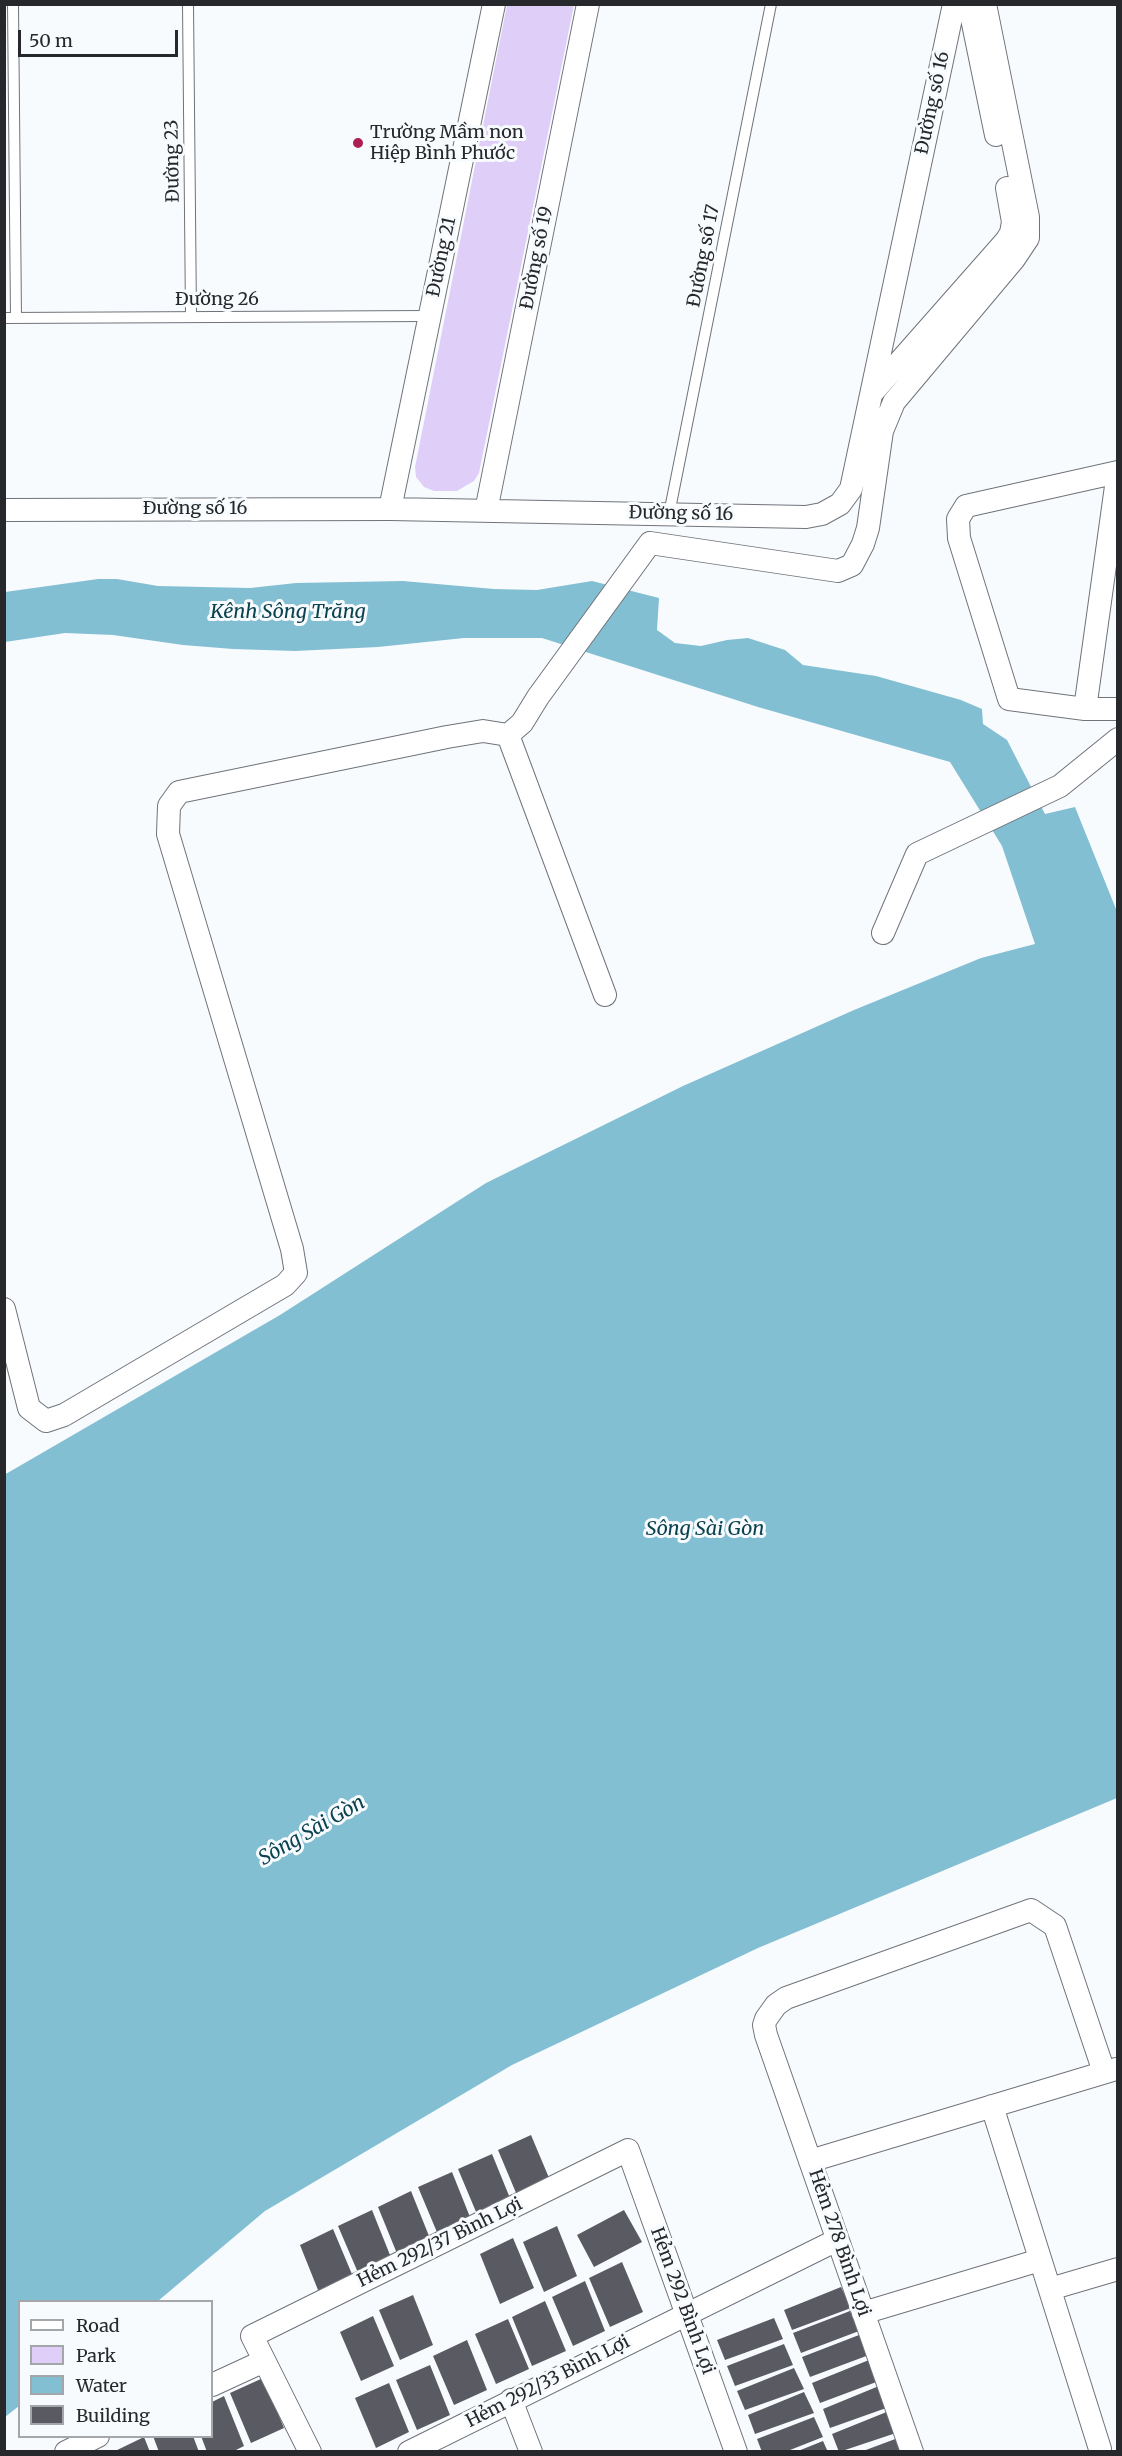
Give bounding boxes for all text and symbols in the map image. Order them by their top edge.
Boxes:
scale bar [21,18,182,56]
text: 50 m [29,29,73,52]
street label: Đường số 16 [912,50,954,156]
street label: Đường 23 [161,119,185,203]
place label: Trường Mầm non Hiệp Bình Phước [370,122,524,164]
marker: Trường Mầm non Hiệp Bình Phước [351,136,365,150]
street label: Đường số 17 [683,203,725,309]
street label: Đường số 19 [516,205,558,311]
street label: Đường 21 [423,215,461,299]
street label: Đường 26 [175,289,259,311]
street label: Đường số 16 [143,498,247,520]
street label: Đường số 16 [628,502,734,526]
water label: Kênh Sông Trăng [210,600,366,624]
water label: Sông Sài Gòn [646,1517,764,1541]
water label: Sông Sài Gòn [255,1791,369,1871]
street label: Hẻm 278 Bình Lợi [804,2167,874,2319]
street label: Hẻm 292/37 Bình Lợi [354,2194,526,2292]
street label: Hẻm 292 Bình Lợi [645,2225,719,2377]
legend [18,2300,213,2438]
text: Road [76,2314,120,2337]
street label: Hẻm 292/33 Bình Lợi [463,2331,633,2433]
text: Park [76,2344,116,2367]
text: Water [76,2374,127,2397]
text: Building [76,2404,150,2427]

